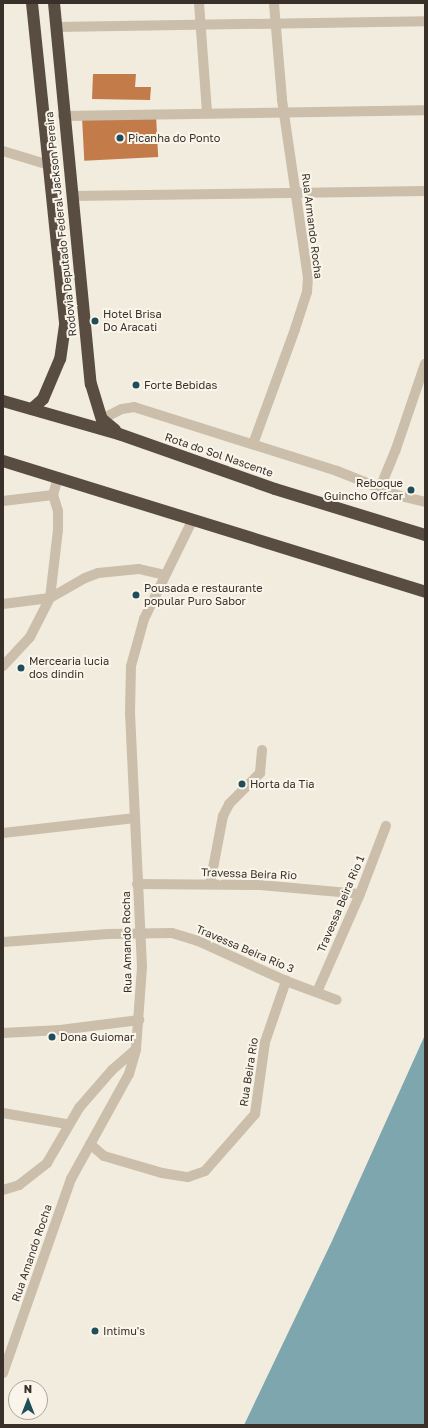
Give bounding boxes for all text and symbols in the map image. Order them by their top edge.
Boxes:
street label: Rodovia Deputado Federal Jackson Pereira [43,111,79,337]
place label: Picanha do Ponto [128,131,220,145]
marker: Picanha do Ponto [115,133,125,143]
street label: Rua Armando Rocha [299,172,325,280]
place label: Hotel Brisa Do Aracati [103,308,162,334]
marker: Hotel Brisa Do Aracati [90,316,100,326]
place label: Forte Bebidas [144,378,217,392]
marker: Forte Bebidas [131,380,141,390]
street label: Rota do Sol Nascente [163,430,275,480]
place label: Reboque Guincho Offcar [324,477,403,503]
marker: Reboque Guincho Offcar [406,485,416,495]
place label: Pousada e restaurante popular Puro Sabor [144,582,263,608]
marker: Pousada e restaurante popular Puro Sabor [131,590,141,600]
place label: Mercearia lucia dos dindin [29,655,109,681]
marker: Mercearia lucia dos dindin [16,663,26,673]
place label: Horta da Tia [250,777,315,791]
marker: Horta da Tia [237,779,247,789]
street label: Travessa Beira Rio 1 [315,854,367,954]
street label: Travessa Beira Rio [201,866,297,882]
street label: Rua Amando Rocha [120,891,134,993]
street label: Travessa Beira Rio 3 [194,922,296,976]
place label: Dona Guiomar [60,1030,134,1044]
marker: Dona Guiomar [47,1032,57,1042]
street label: Rua Beira Rio [237,1037,261,1107]
street label: Rua Amando Rocha [9,1203,55,1303]
place label: Intimu's [103,1324,145,1338]
marker: Intimu's [90,1326,100,1336]
north arrow [8,1380,48,1420]
text: N [24,1382,32,1395]

